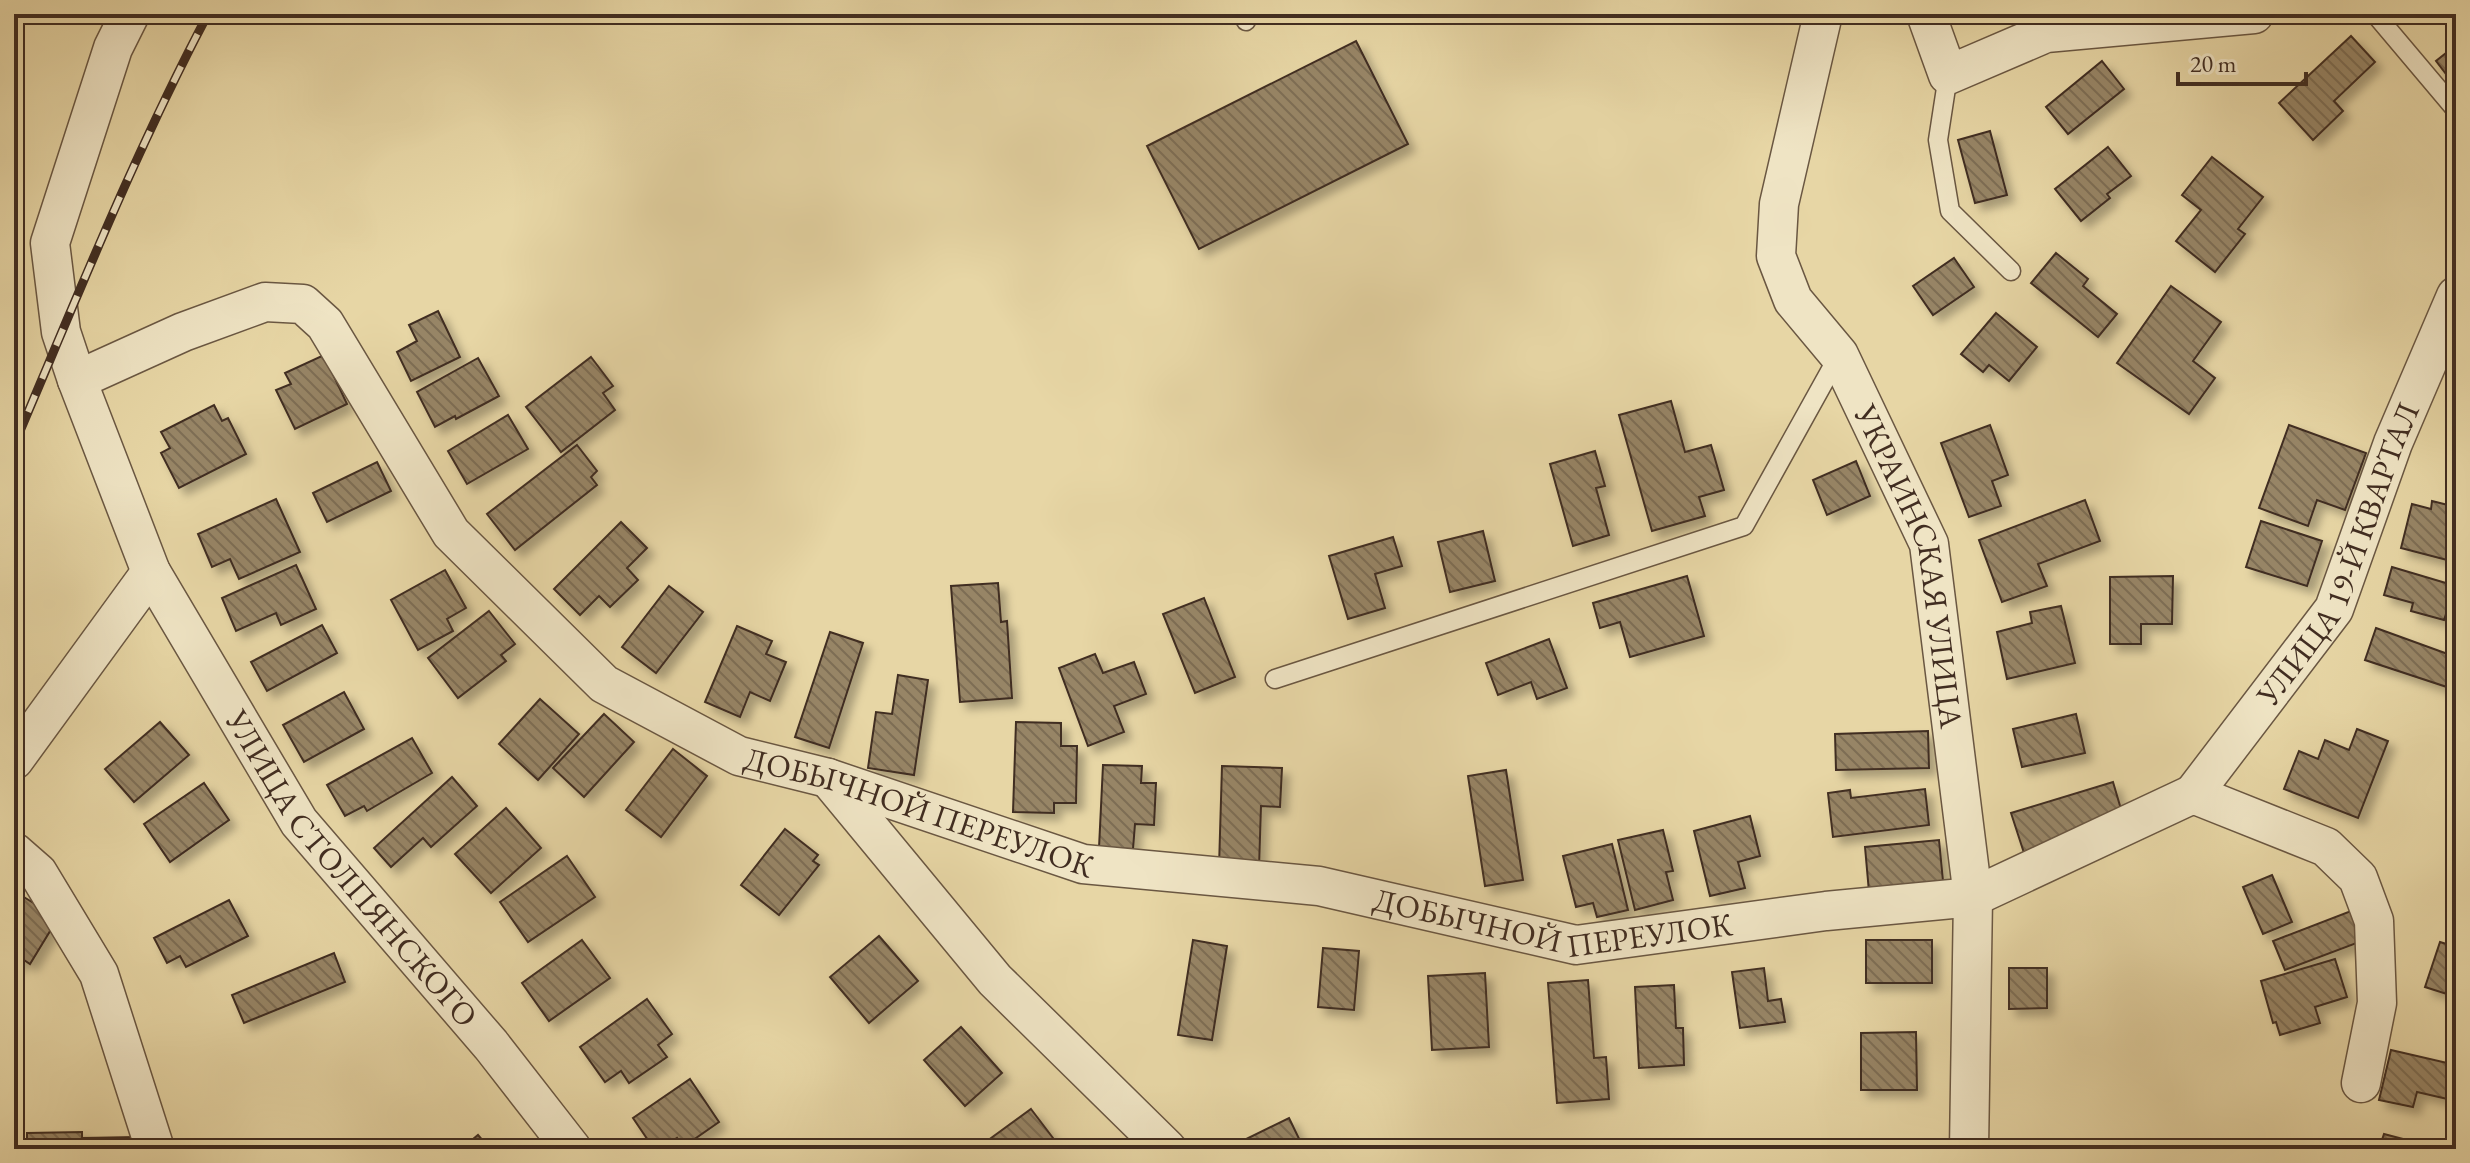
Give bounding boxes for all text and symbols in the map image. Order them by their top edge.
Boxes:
scale bar [2178,36,2306,86]
text: 20 m [2190,48,2237,79]
street label: УЛИЦА 19-Й КВАРТАЛ [2246,395,2429,715]
street label: УКРАИНСКАЯ УЛИЦА [1844,397,1973,732]
street label: УЛИЦА СТОЛПЯНСКОГО [216,701,487,1036]
street label: ДОБЫЧНОЙ ПЕРЕУЛОК [740,737,1100,887]
street label: ДОБЫЧНОЙ ПЕРЕУЛОК [1369,878,1736,967]

